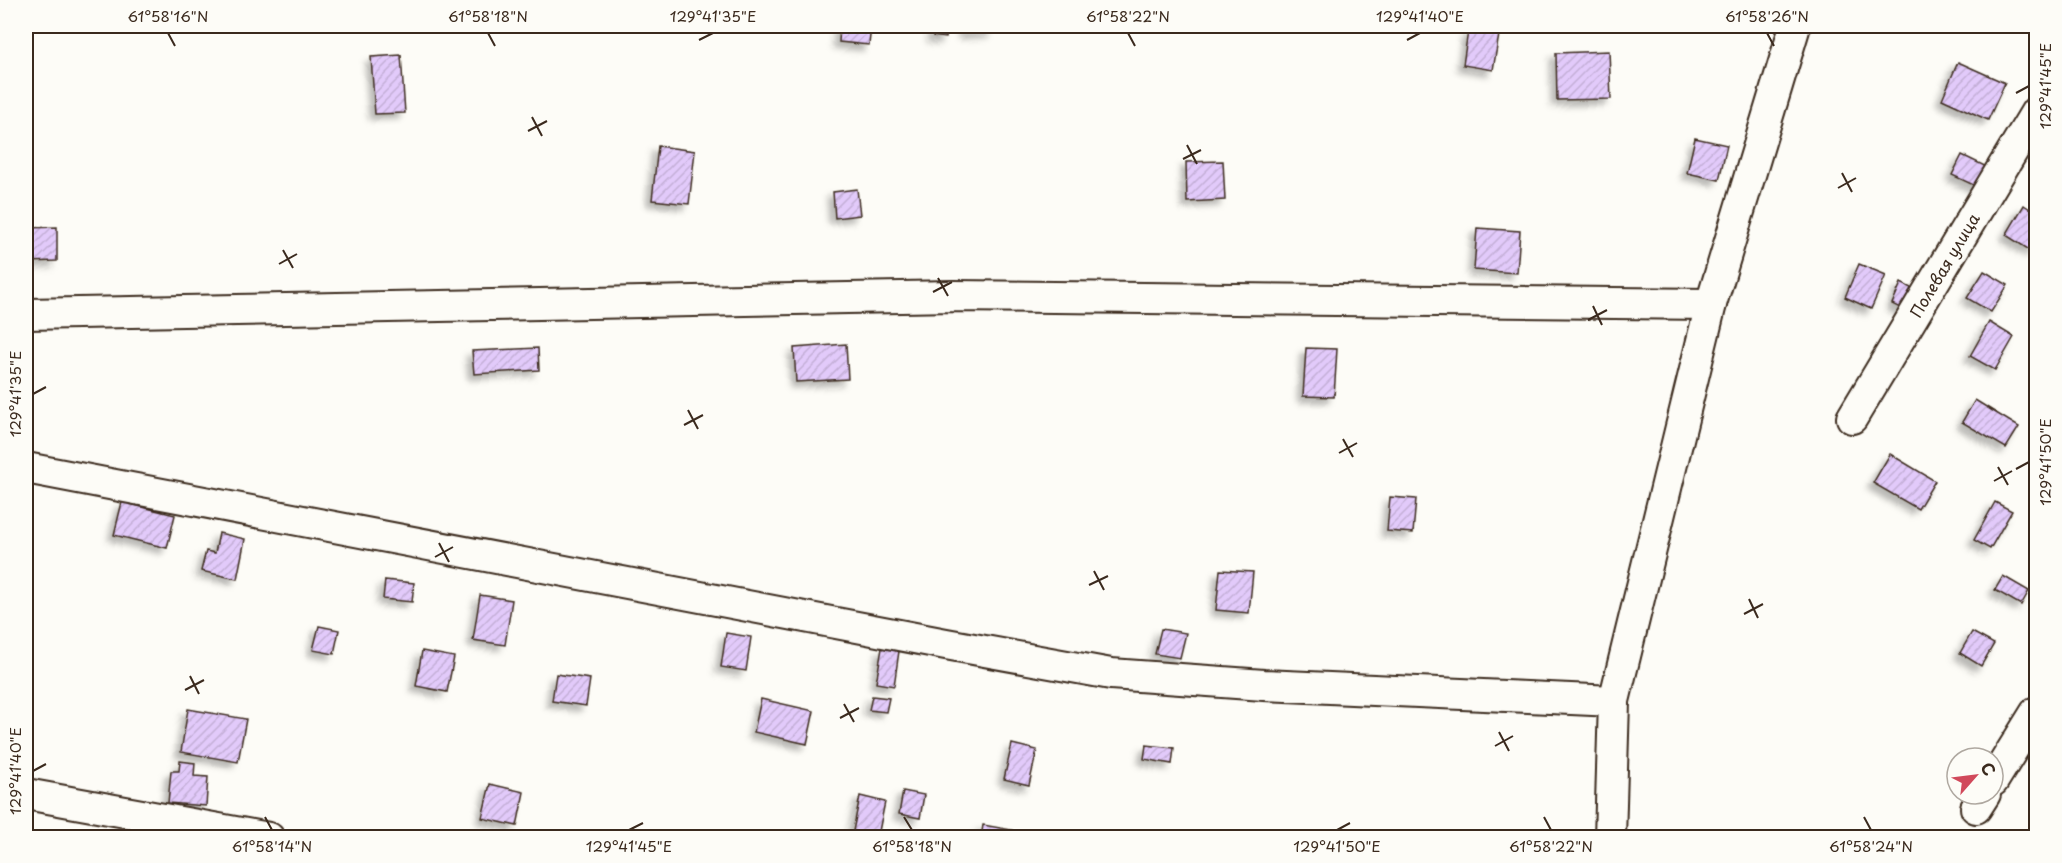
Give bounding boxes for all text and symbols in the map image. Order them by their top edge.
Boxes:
text: 61°58'16"N [128,4,208,27]
text: 61°58'18"N [448,4,528,27]
text: 129°41'35"E [670,4,756,27]
text: 61°58'22"N [1086,4,1170,27]
text: 129°41'40"E [1376,4,1464,27]
text: 61°58'26"N [1725,4,1809,27]
text: 129°41'45"E [2033,43,2056,129]
street label: Полевая улица [1903,208,1985,322]
text: 129°41'35"E [3,351,26,437]
text: 129°41'50"E [2033,418,2056,506]
text: 129°41'40"E [3,727,26,815]
north arrow [1945,746,2005,806]
text: С [1976,758,2003,779]
text: 61°58'14"N [232,834,312,857]
text: 129°41'45"E [586,834,672,857]
text: 61°58'18"N [872,834,952,857]
text: 129°41'50"E [1293,834,1381,857]
text: 61°58'22"N [1509,834,1593,857]
text: 61°58'24"N [1829,834,1913,857]

